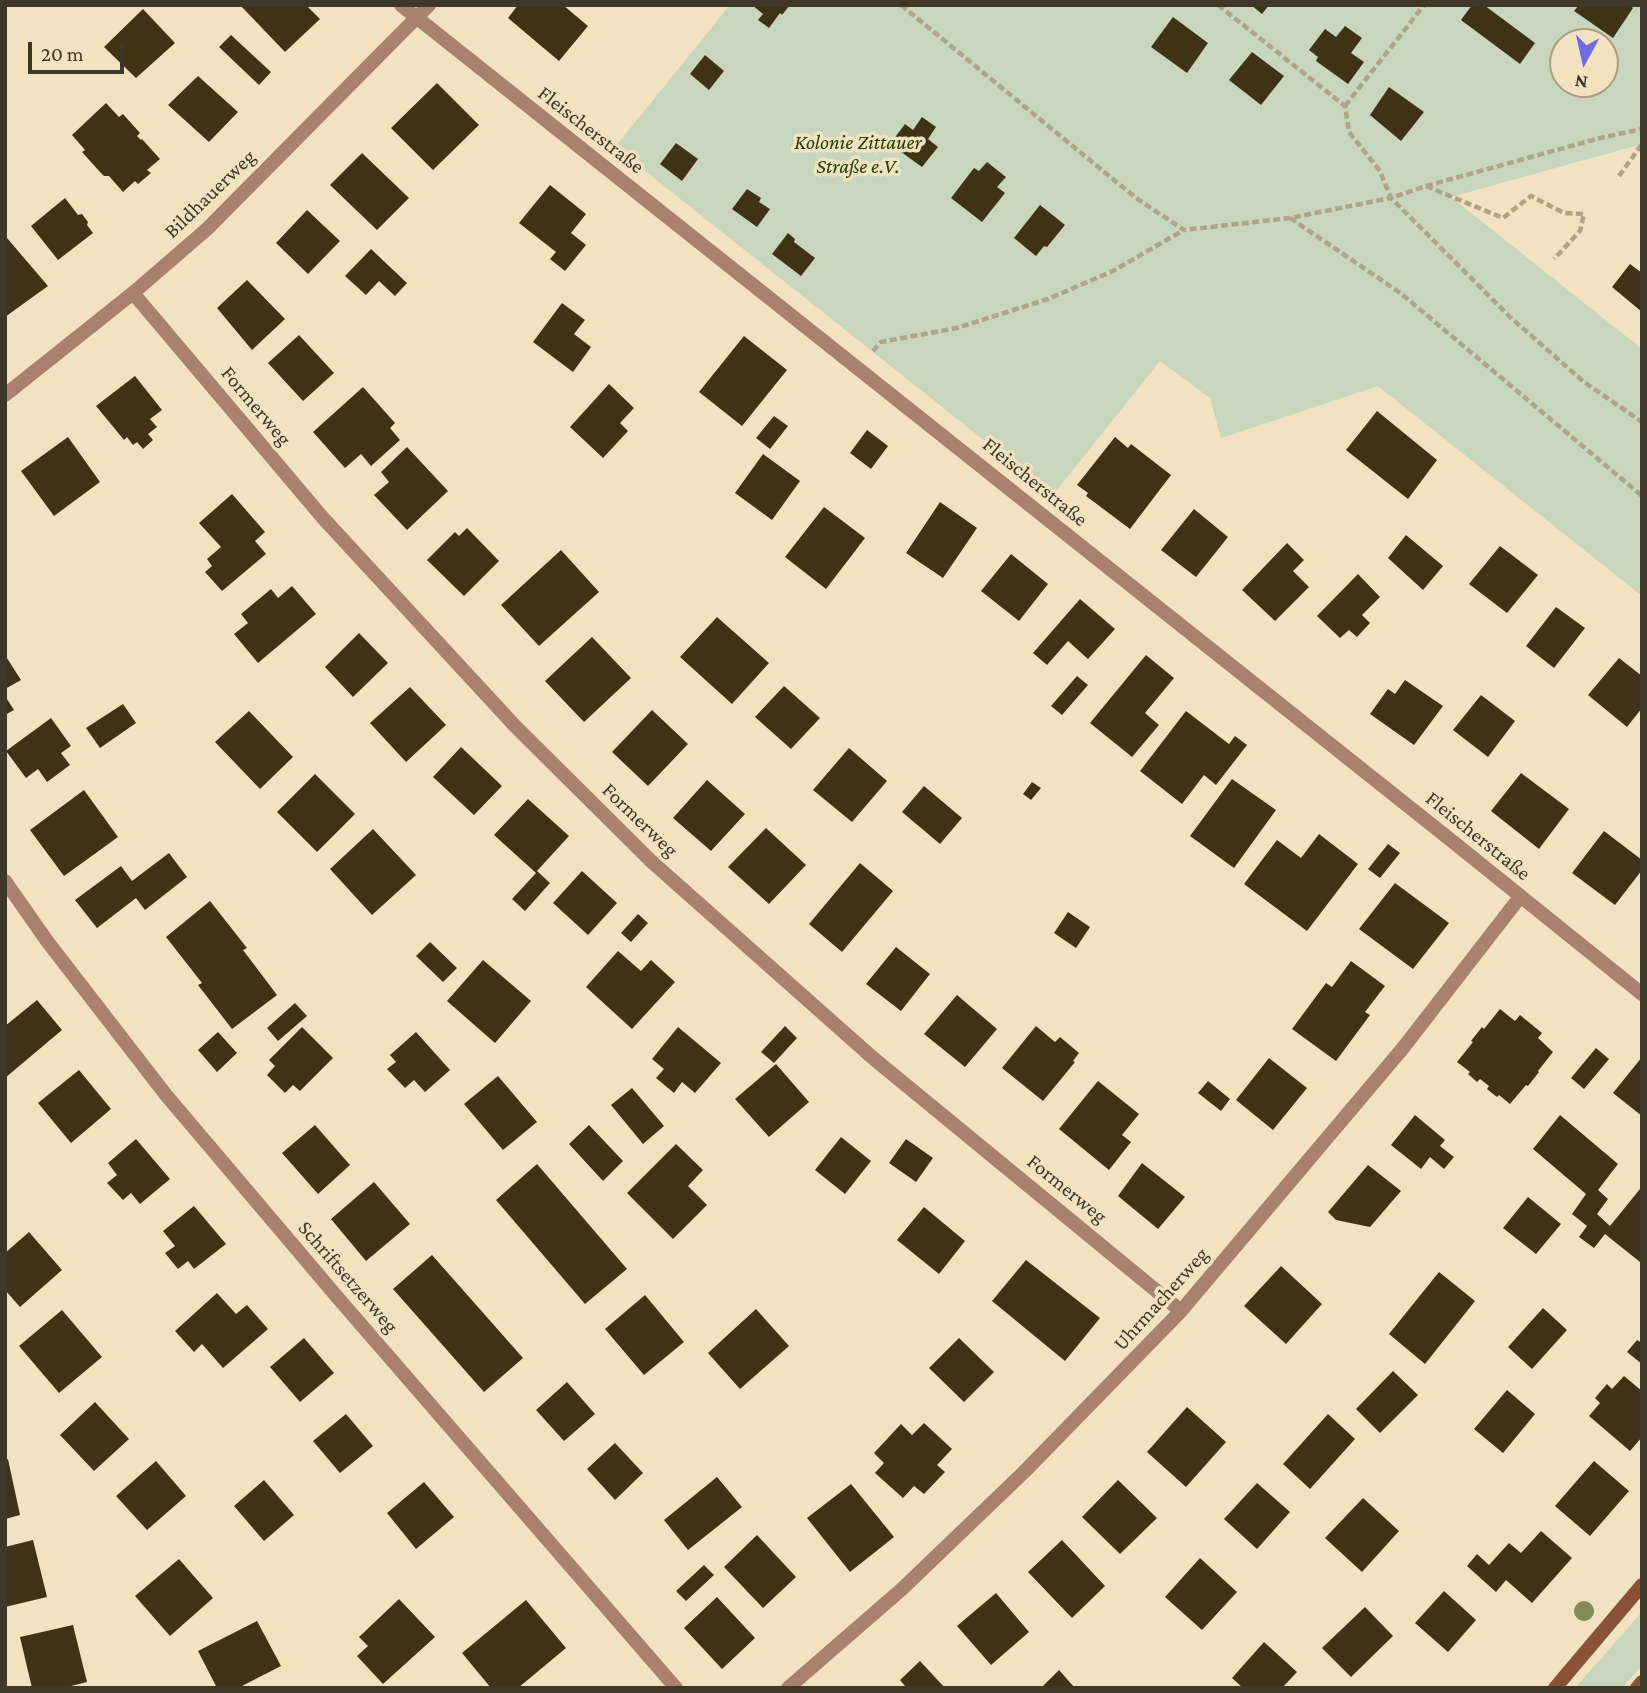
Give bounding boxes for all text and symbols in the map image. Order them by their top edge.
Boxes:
scale bar [32,28,128,72]
north arrow [1549,28,1619,98]
text: 20 m [41,42,84,66]
text: N [1573,71,1589,94]
street label: Fleischerstraße [533,81,649,179]
park label: Kolonie Zittauer Straße e.V. [794,130,922,180]
street label: Bildhauerweg [159,144,261,244]
street label: Formerweg [215,361,297,451]
street label: Fleischerstraße [977,432,1093,532]
street label: Formerweg [597,778,683,862]
street label: Fleischerstraße [1420,786,1536,886]
street label: Formerweg [1022,1149,1112,1229]
street label: Schriftsetzerweg [292,1216,404,1338]
street label: Uhrmacherweg [1108,1242,1214,1356]

